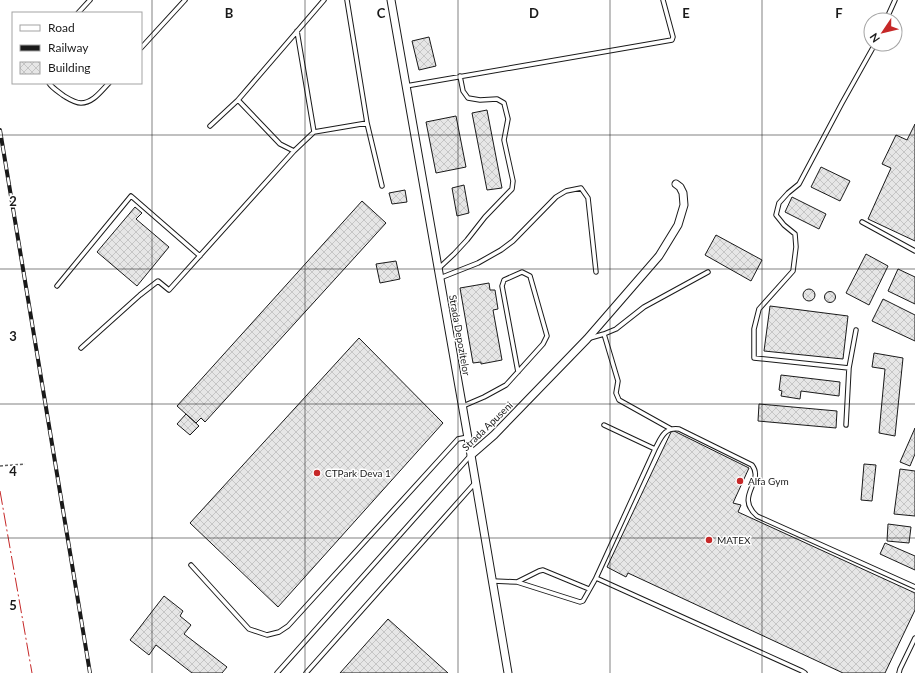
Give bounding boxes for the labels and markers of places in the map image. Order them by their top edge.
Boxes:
place label: CTPark Deva 1 [325,467,391,479]
marker: CTPark Deva 1 [312,468,322,478]
place label: Alfa Gym [748,475,789,487]
marker: Alfa Gym [735,476,745,486]
place label: MATEX [717,534,751,546]
marker: MATEX [704,535,714,545]

